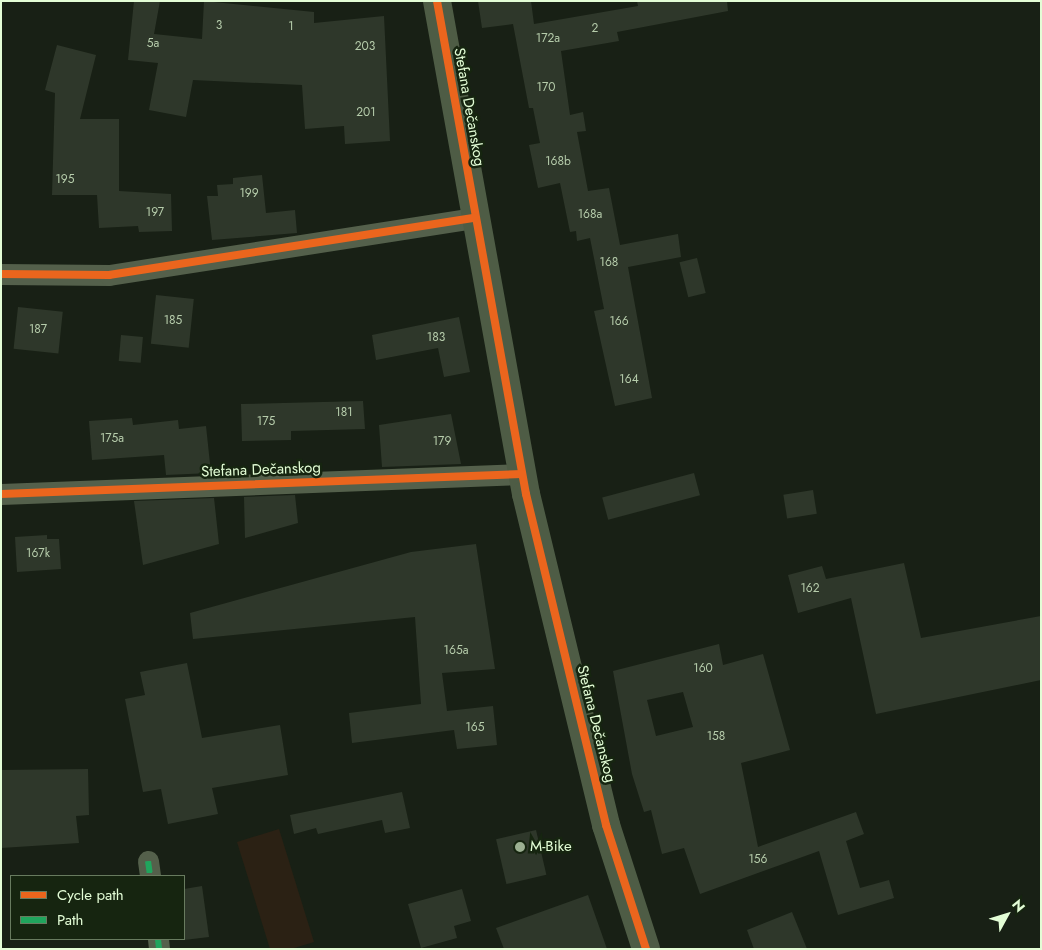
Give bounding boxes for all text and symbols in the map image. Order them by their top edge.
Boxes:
house number: 3 [216,19,222,33]
house number: 1 [288,20,294,34]
house number: 2 [592,22,598,36]
house number: 172a [536,32,560,46]
house number: 5a [147,37,159,51]
house number: 203 [355,40,375,54]
street label: Stefana Dečanskog [450,46,488,168]
house number: 170 [537,81,555,95]
house number: 201 [356,106,376,120]
house number: 168b [545,155,571,169]
house number: 195 [55,173,75,187]
house number: 199 [239,187,259,201]
house number: 197 [146,206,164,220]
house number: 168a [578,208,602,222]
house number: 168 [600,256,618,270]
house number: 185 [164,314,182,328]
house number: 166 [609,315,629,329]
house number: 187 [29,323,47,337]
house number: 183 [427,331,445,345]
house number: 164 [619,373,639,387]
house number: 181 [335,406,353,420]
house number: 175 [257,415,275,429]
house number: 175a [100,432,124,446]
house number: 179 [433,435,451,449]
street label: Stefana Dečanskog [201,459,321,481]
house number: 167k [26,547,50,561]
house number: 162 [800,582,820,596]
house number: 165a [444,644,468,658]
house number: 160 [693,662,713,676]
street label: Stefana Dečanskog [573,664,619,784]
house number: 165 [465,721,485,735]
house number: 158 [707,730,725,744]
place label: M-Bike [530,838,572,856]
marker: M-Bike [514,841,526,853]
house number: 156 [748,853,768,867]
legend [10,875,185,940]
text: Cycle path [57,884,124,906]
north arrow [982,890,1032,940]
text: N [1007,895,1030,916]
text: Path [57,909,83,931]

